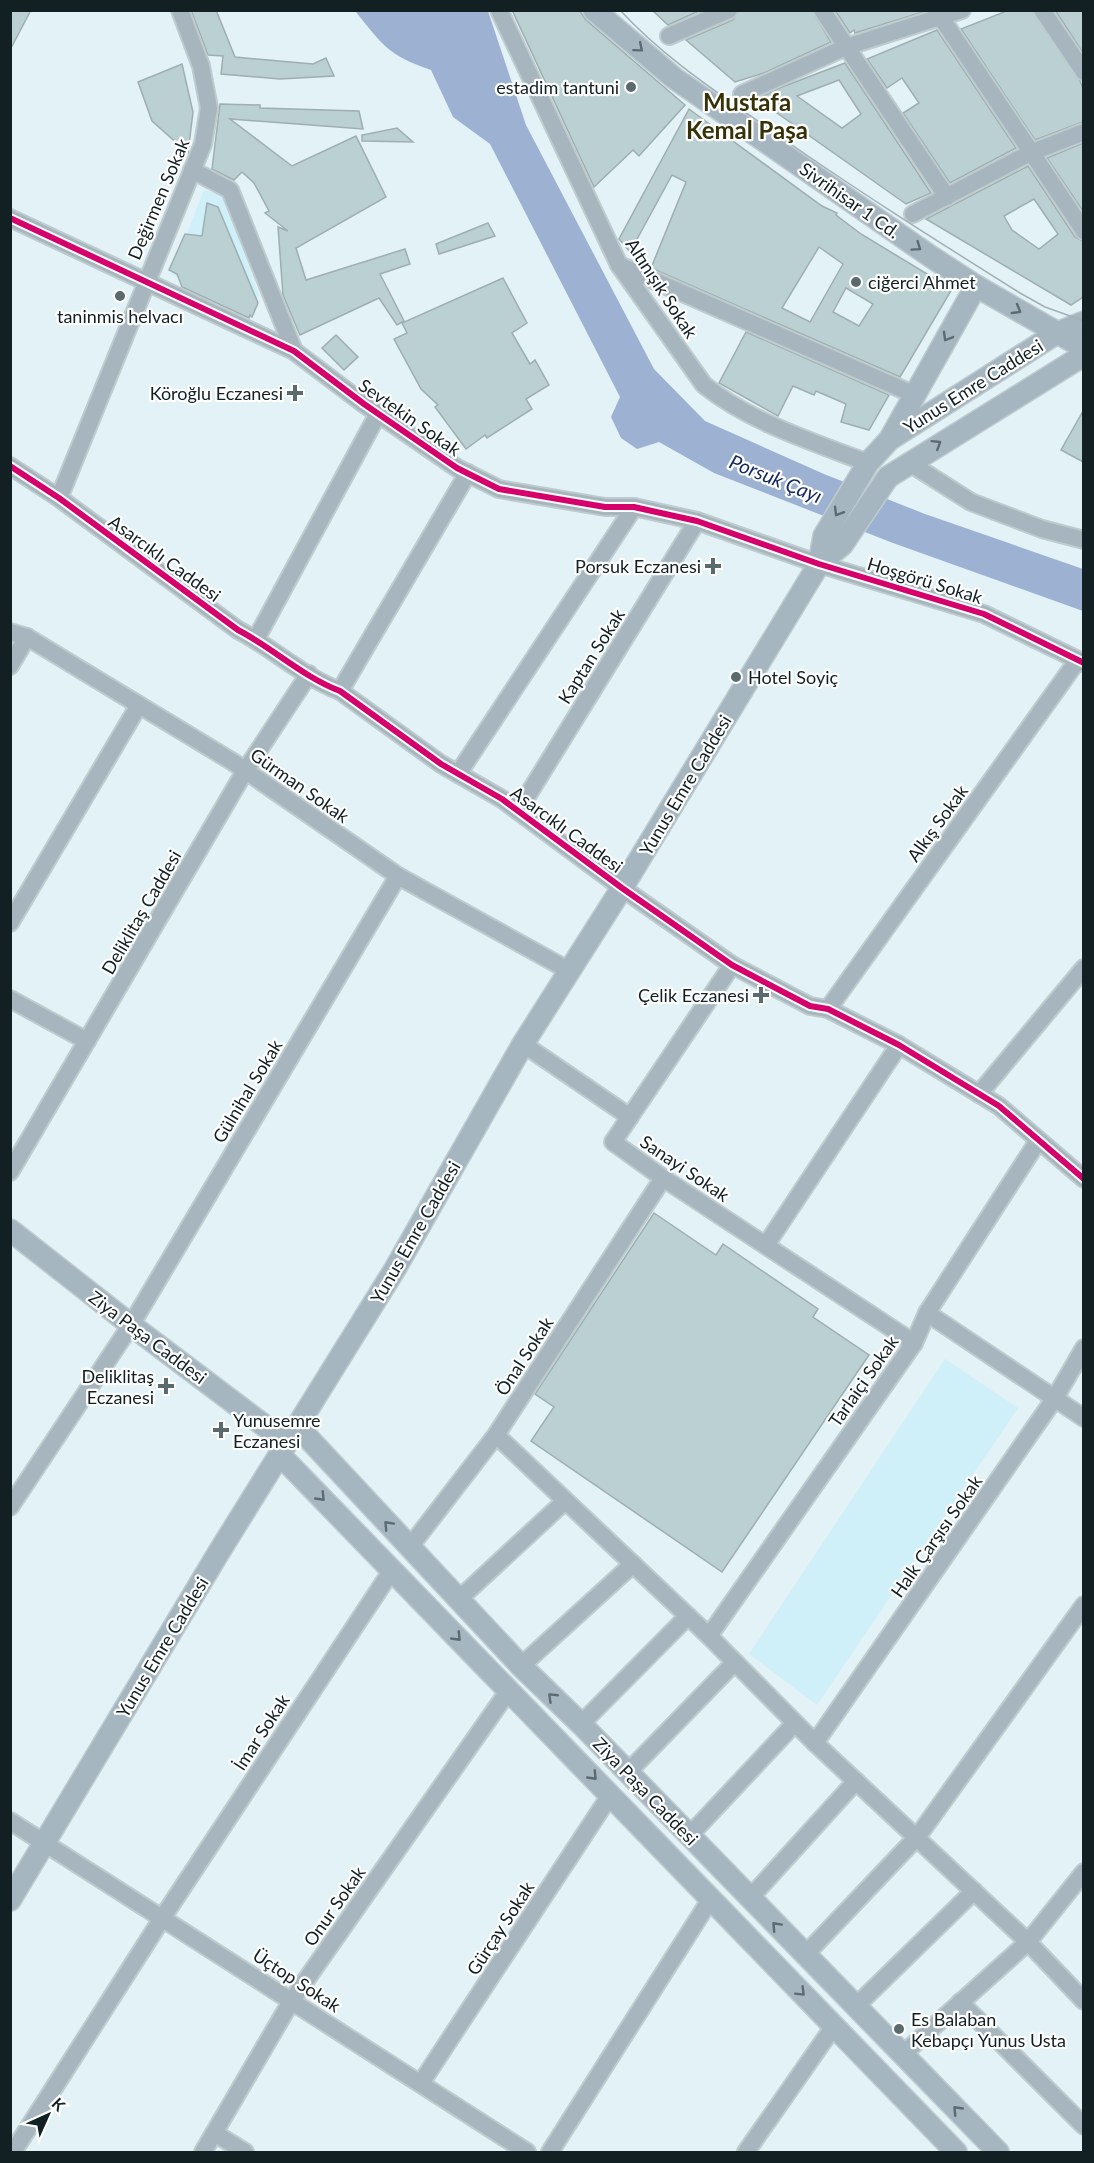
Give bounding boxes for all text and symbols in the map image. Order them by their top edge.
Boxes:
one-way arrow [632,41,643,52]
place label: estadim tantuni [496,76,619,98]
marker: estadim tantuni [624,80,638,94]
district label: Mustafa Kemal Paşa [686,87,808,144]
street label: Değirmen Sokak [123,134,194,263]
street label: Sivrihisar 1 Cd. [796,157,904,243]
street label: Altınışık Sokak [621,234,703,343]
one-way arrow [910,240,921,251]
place label: ciğerci Ahmet [868,271,976,293]
marker: ciğerci Ahmet [849,275,863,289]
marker: taninmis helvacı [113,289,127,303]
one-way arrow [1011,303,1021,314]
place label: taninmis helvacı [57,305,183,327]
one-way arrow [943,331,955,341]
street label: Yunus Emre Caddesi [899,334,1047,438]
street label: Sevtekin Sokak [355,374,466,461]
place label: Köroğlu Eczanesi [150,382,283,404]
marker: Köroğlu Eczanesi [288,386,302,400]
one-way arrow [931,440,941,452]
water label: Porsuk Çayı [726,449,826,507]
one-way arrow [834,506,846,516]
street label: Asarcıklı Caddesi [105,510,225,606]
street label: Hoşgörü Sokak [865,552,986,608]
place label: Porsuk Eczanesi [575,555,701,577]
marker: Porsuk Eczanesi [706,559,720,573]
street label: Kaptan Sokak [553,604,629,708]
place label: Hotel Soyiç [748,666,839,688]
marker: Hotel Soyiç [729,670,743,684]
street label: Yunus Emre Caddesi [634,711,736,859]
street label: Gürman Sokak [247,743,354,828]
street label: Alkış Sokak [902,780,973,866]
street label: Asarcıklı Caddesi [507,781,627,877]
street label: Deliklitaş Caddesi [96,846,186,978]
place label: Çelik Eczanesi [638,984,749,1006]
marker: Çelik Eczanesi [754,988,768,1002]
street label: Gülnihal Sokak [208,1035,287,1147]
street label: Sanayi Sokak [636,1130,734,1206]
street label: Yunus Emre Caddesi [365,1157,465,1307]
street label: Ziya Paşa Caddesi [85,1286,211,1388]
street label: Önal Sokak [490,1312,558,1399]
street label: Tarlaiçi Sokak [824,1330,903,1431]
place label: Deliklitaş Eczanesi [81,1365,154,1408]
marker: Deliklitaş Eczanesi [159,1379,173,1393]
place label: Yunusemre Eczanesi [233,1409,321,1452]
marker: Yunusemre Eczanesi [214,1423,228,1437]
street label: Halk Çarşısı Sokak [886,1470,987,1601]
one-way arrow [314,1490,325,1500]
one-way arrow [384,1522,395,1532]
street label: Yunus Emre Caddesi [111,1573,213,1721]
one-way arrow [450,1630,461,1640]
street label: İmar Sokak [228,1689,294,1774]
one-way arrow [548,1693,559,1704]
street label: Ziya Paşa Caddesi [589,1733,703,1849]
one-way arrow [586,1769,597,1780]
street label: Onur Sokak [299,1861,370,1950]
street label: Gürçay Sokak [462,1876,539,1979]
one-way arrow [773,1923,784,1934]
street label: Üçtop Sokak [249,1944,346,2017]
one-way arrow [794,1985,805,1996]
place label: Es Balaban Kebapçı Yunus Usta [911,2008,1066,2051]
marker: Es Balaban Kebapçı Yunus Usta [892,2022,906,2036]
north arrow [18,2085,78,2145]
text: K [48,2093,70,2115]
one-way arrow [953,2107,964,2117]

